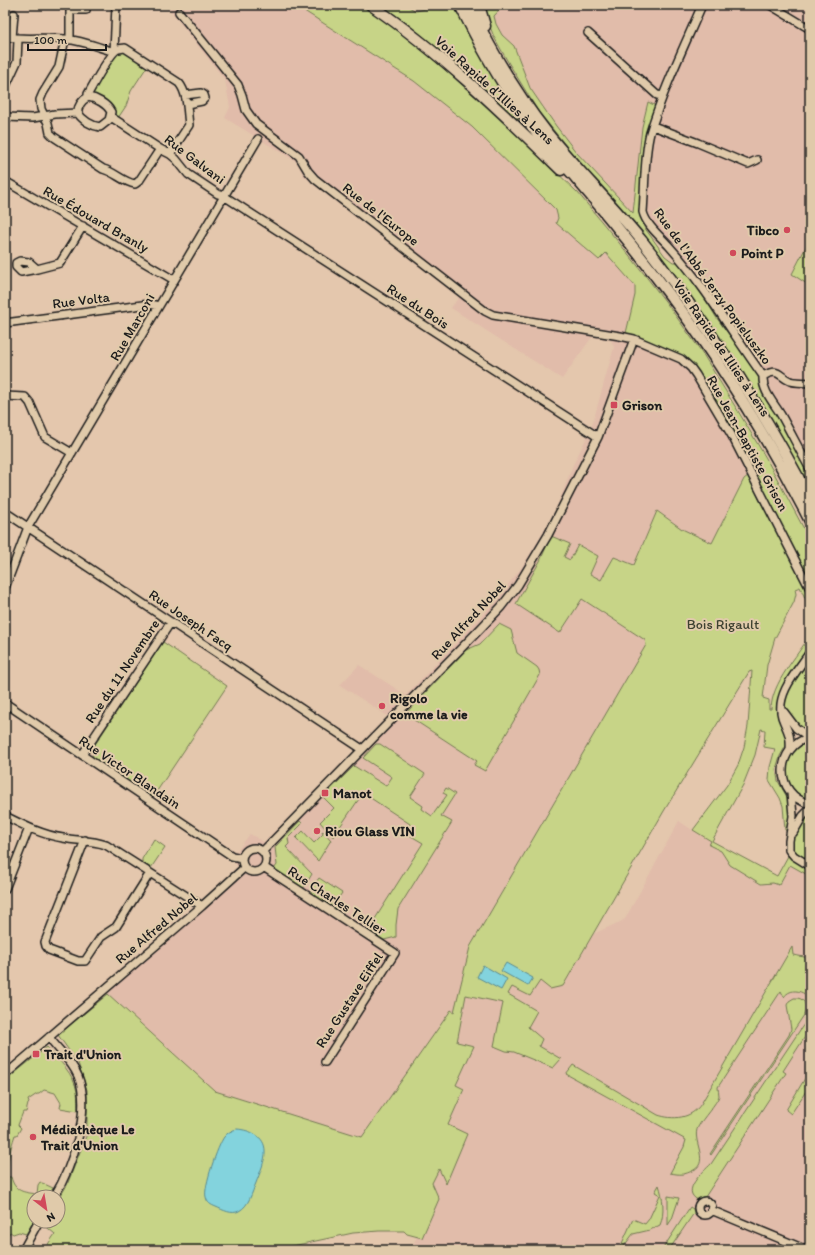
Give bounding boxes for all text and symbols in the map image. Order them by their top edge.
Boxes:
scale bar [28,26,106,52]
street label: Voie Rapide d’Illies à Lens [432,32,558,148]
text: 100 m [34,33,67,47]
street label: Rue Galvani [161,131,229,188]
street label: Rue de l'Europe [339,179,423,250]
street label: Rue Édouard Branly [40,182,152,257]
street label: Rue de l'Abbé Jerzy Popieluszko [650,205,775,368]
place label: Tibco [746,222,779,239]
marker: Tibco [782,225,792,235]
place label: Point P [741,245,784,262]
marker: Point P [728,248,738,258]
street label: Voie Rapide de Illies à Lens [669,277,774,420]
street label: Rue du Bois [383,280,452,333]
street label: Rue Volta [51,288,112,312]
street label: Rue Marconi [106,290,159,364]
street label: Rue Jean-Baptiste Grison [703,372,792,515]
place label: Grison [622,397,662,414]
marker: Grison [609,400,619,410]
street label: Rue Alfred Nobel [427,577,509,663]
street label: Rue Joseph Facq [145,586,236,655]
street label: Rue du 11 Novembre [81,616,164,726]
park label: Bois Rigault [687,616,759,633]
place label: Rigolo comme la vie [390,690,468,723]
marker: Rigolo comme la vie [377,701,387,711]
street label: Rue Victor Blandain [76,732,184,813]
place label: Manot [333,785,372,802]
marker: Manot [320,788,330,798]
place label: Riou Glass VIN [325,823,415,840]
marker: Riou Glass VIN [312,826,322,836]
street label: Rue Charles Tellier [285,862,389,939]
street label: Rue Alfred Nobel [112,889,201,968]
street label: Rue Gustave Eiffel [312,949,387,1051]
place label: Trait d'Union [43,1046,122,1063]
marker: Trait d'Union [31,1049,41,1059]
place label: Médiathèque Le Trait d'Union [40,1121,135,1154]
marker: Médiathèque Le Trait d'Union [28,1132,38,1142]
north arrow [26,1189,66,1229]
text: N [44,1210,57,1225]

